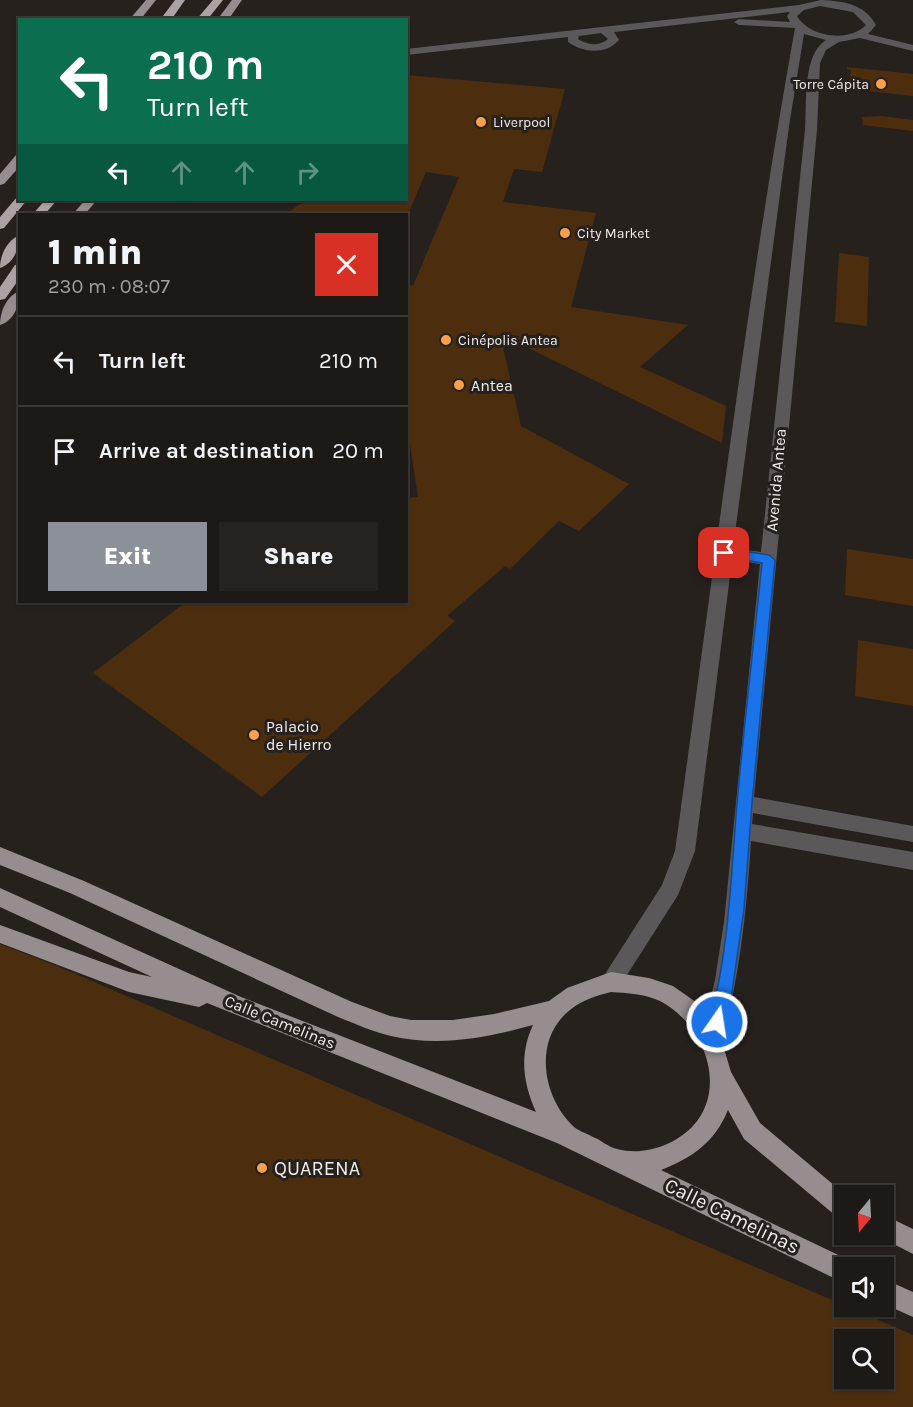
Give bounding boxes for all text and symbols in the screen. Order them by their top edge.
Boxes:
text: 210 m [147,40,264,90]
icon: left [48,42,126,120]
place label: Torre Cápita [793,76,869,93]
marker: Torre Cápita [874,77,888,91]
text: Turn left [147,91,248,123]
place label: Liverpool [493,114,550,131]
marker: Liverpool [474,115,488,129]
icon: left [102,156,135,189]
icon: ahead [165,156,198,189]
icon: ahead [228,156,261,189]
icon: right [291,156,324,189]
place label: City Market [577,225,650,242]
marker: City Market [558,226,572,240]
text: 1 min [48,231,142,273]
button: close [315,233,378,296]
text: 230 m · 08:07 [48,275,170,298]
place label: Cinépolis Antea [458,332,558,349]
marker: Cinépolis Antea [439,333,453,347]
icon: left [48,345,81,378]
text: Turn left [99,348,186,374]
text: 210 m [319,348,378,374]
place label: Antea [471,376,513,395]
marker: Antea [452,378,466,392]
street label: Avenida Antea [762,428,790,532]
icon: arrive [48,435,81,468]
text: Arrive at destination [99,438,314,464]
text: 20 m [332,438,384,464]
button: Exit [48,522,207,591]
button: Share [219,522,378,591]
pin [698,527,749,578]
icon: arrive [707,536,740,569]
place label: Palacio de Hierro [266,717,332,754]
marker: Palacio de Hierro [247,728,261,742]
position arrow [685,990,749,1054]
street label: Calle Camelinas [222,991,338,1053]
place label: QUARENA [274,1157,360,1180]
marker: QUARENA [255,1161,269,1175]
street label: Calle Camelinas [661,1173,803,1259]
north arrow [834,1185,894,1245]
map controls [834,1185,894,1389]
button: sound [834,1257,894,1317]
button: search [834,1329,894,1389]

